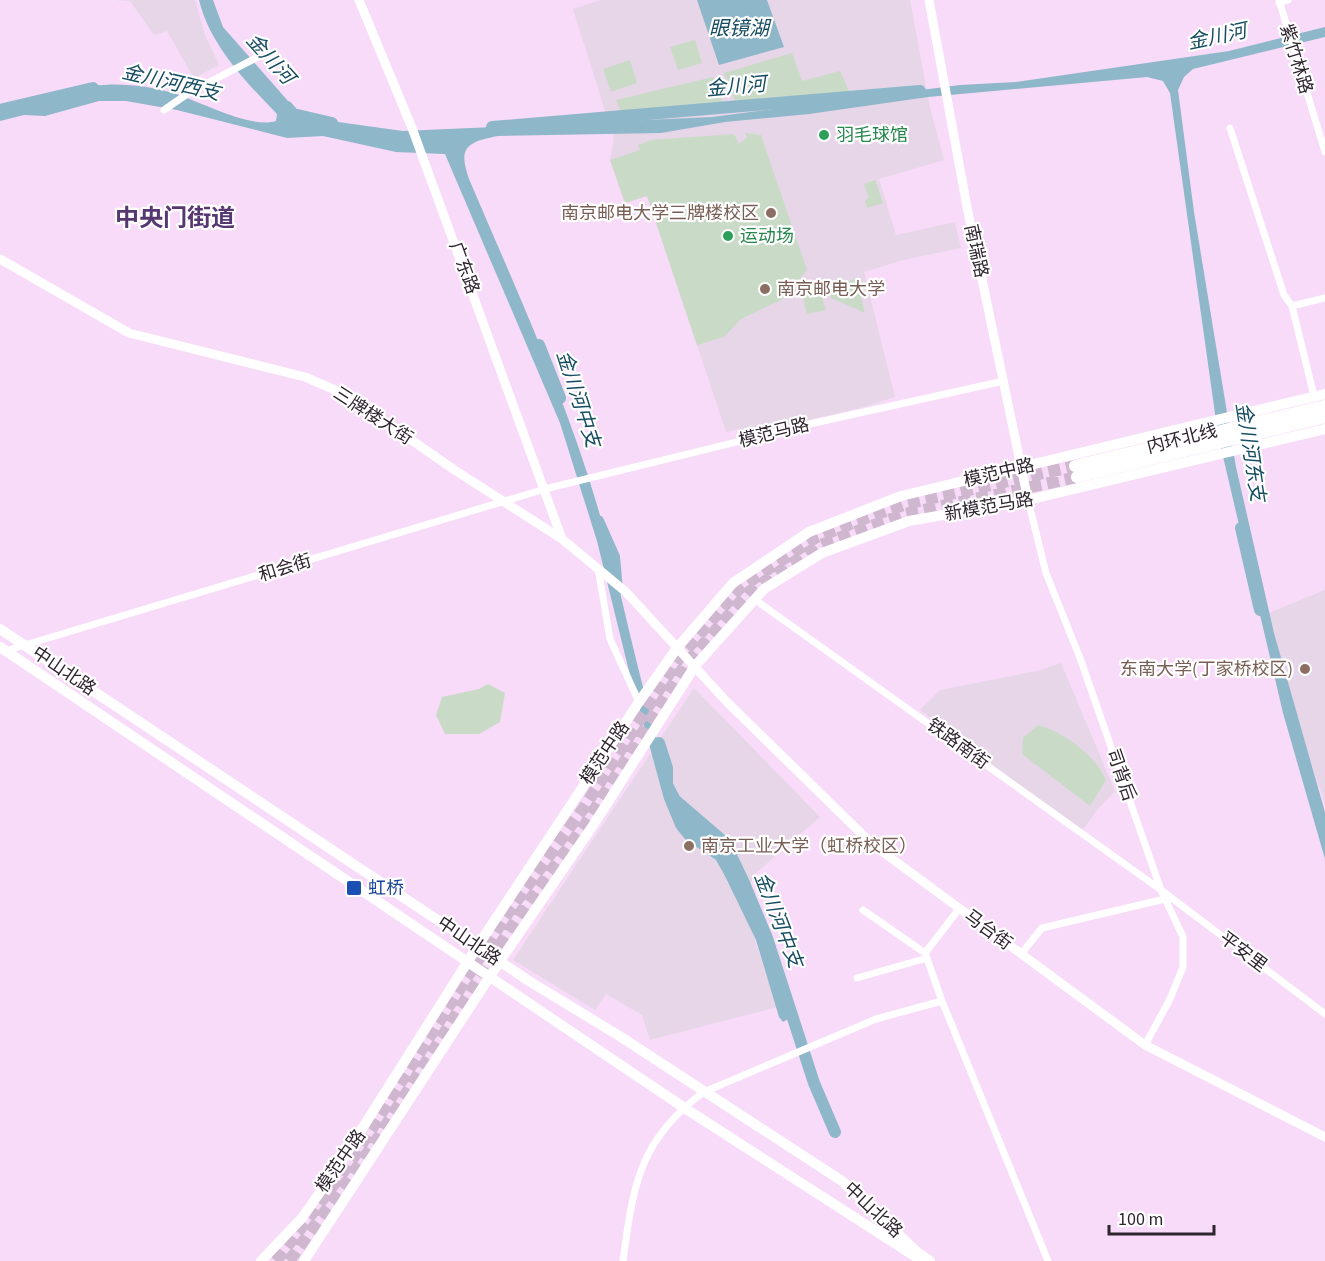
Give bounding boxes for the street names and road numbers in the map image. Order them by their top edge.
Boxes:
street label: 紫竹林路 [1274,21,1318,97]
street label: 南瑞路 [958,222,994,280]
street label: 广东路 [443,238,485,298]
street label: 三牌楼大街 [328,381,418,451]
street label: 模范马路 [736,412,812,454]
street label: 内环北线 [1144,418,1220,460]
street label: 模范中路 [961,453,1037,493]
street label: 新模范马路 [943,487,1035,527]
street label: 和会街 [256,548,314,588]
street label: 中山北路 [27,641,101,701]
street label: 铁路南街 [922,713,994,775]
street label: 模范中路 [575,716,635,790]
street label: 司背后 [1100,745,1142,805]
street label: 马台街 [959,904,1017,956]
street label: 中山北路 [432,911,506,971]
street label: 平安里 [1214,926,1272,978]
street label: 模范中路 [310,1124,372,1198]
street label: 中山北路 [838,1176,908,1244]

